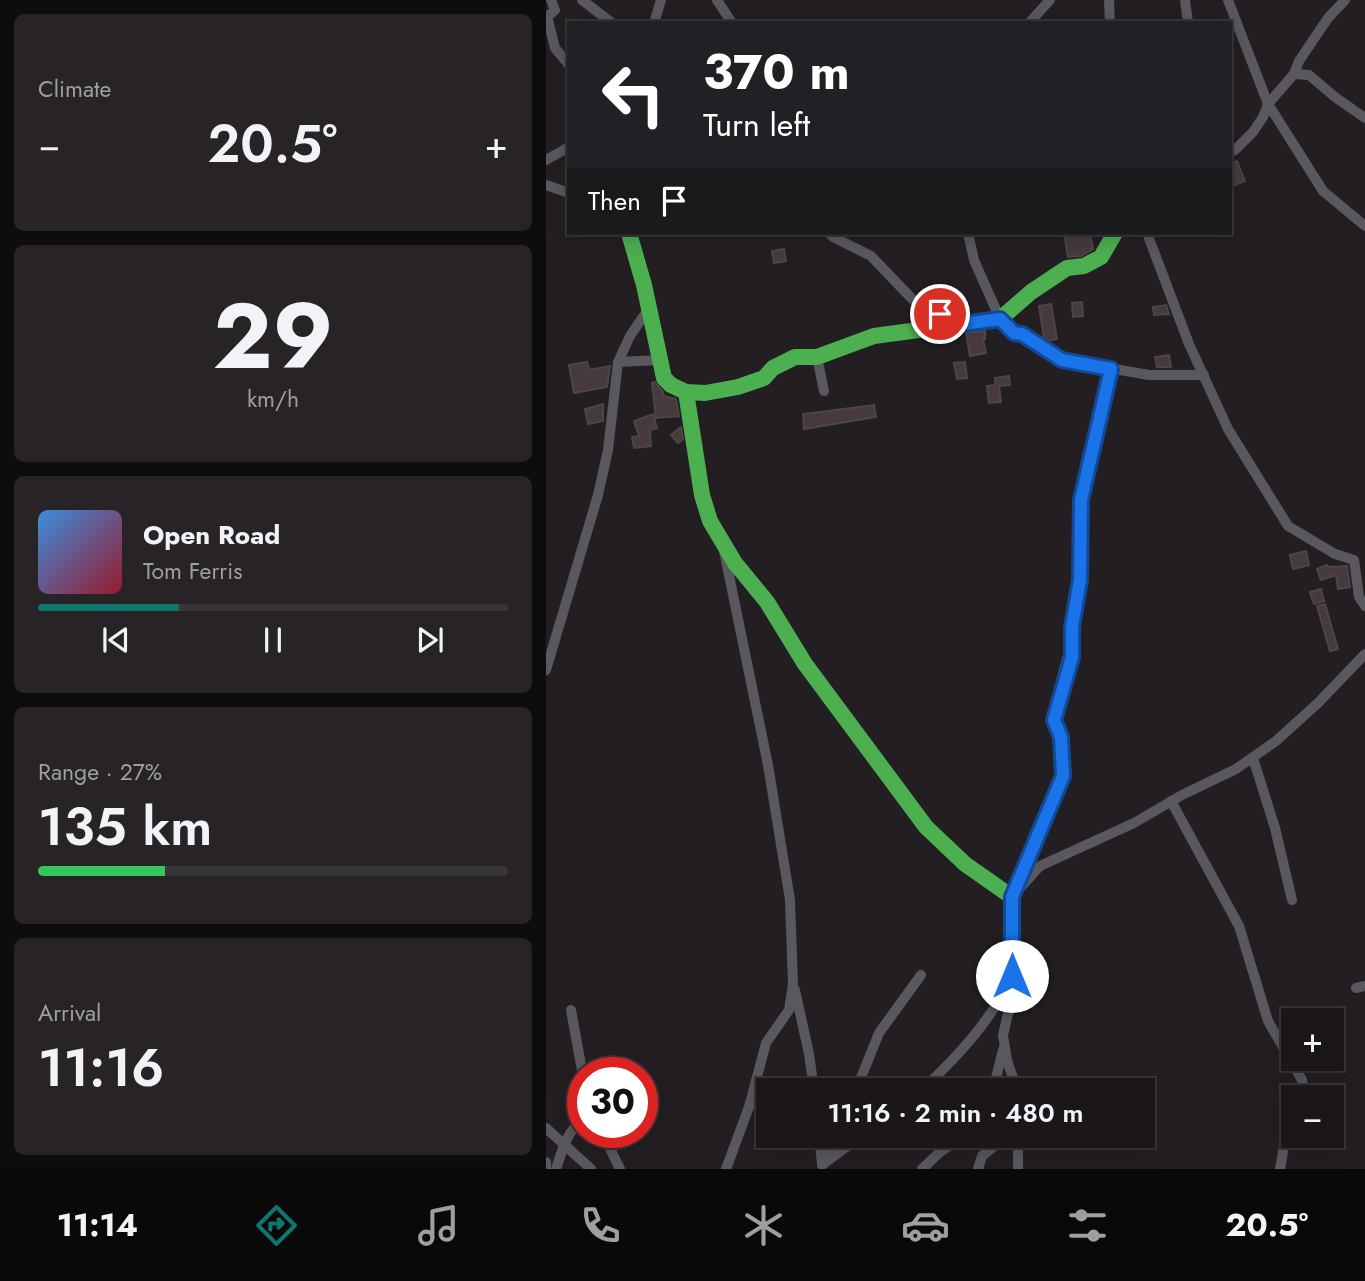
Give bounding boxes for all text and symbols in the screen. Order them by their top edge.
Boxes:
text: 370 m [703,37,850,107]
icon: left [588,49,679,140]
text: Climate [38,72,111,106]
text: Turn left [703,102,810,148]
text: 20.5° [208,106,337,182]
text: − [38,117,60,172]
text: + [485,117,508,172]
text: Then [588,182,641,220]
icon: arrive [655,182,693,220]
text: 29 [213,271,333,402]
pin [910,284,970,344]
icon: arrive [921,295,959,333]
text: km/h [247,382,299,416]
text: Open Road [143,516,280,554]
text: Tom Ferris [143,554,242,588]
icon: previous [97,621,135,659]
icon: pause [254,621,292,659]
icon: next [411,621,449,659]
text: Range · 27% [38,755,162,789]
text: 135 km [38,789,212,865]
position arrow [975,939,1049,1013]
text: Arrival [38,996,101,1030]
map controls [1281,1008,1344,1148]
button: + [1281,1008,1344,1071]
text: 11:16 [38,1030,164,1106]
speed limit sign: 30 [567,1057,658,1148]
button: − [1281,1085,1344,1148]
text: 11:16 · 2 min · 480 m [828,1094,1083,1132]
icon: directions [252,1201,301,1250]
icon: music [414,1201,463,1250]
icon: phone [576,1201,625,1250]
icon: climate [739,1201,788,1250]
icon: car [901,1201,950,1250]
icon: filters [1063,1201,1112,1250]
text: 11:14 [57,1202,138,1248]
text: 20.5° [1226,1202,1308,1248]

